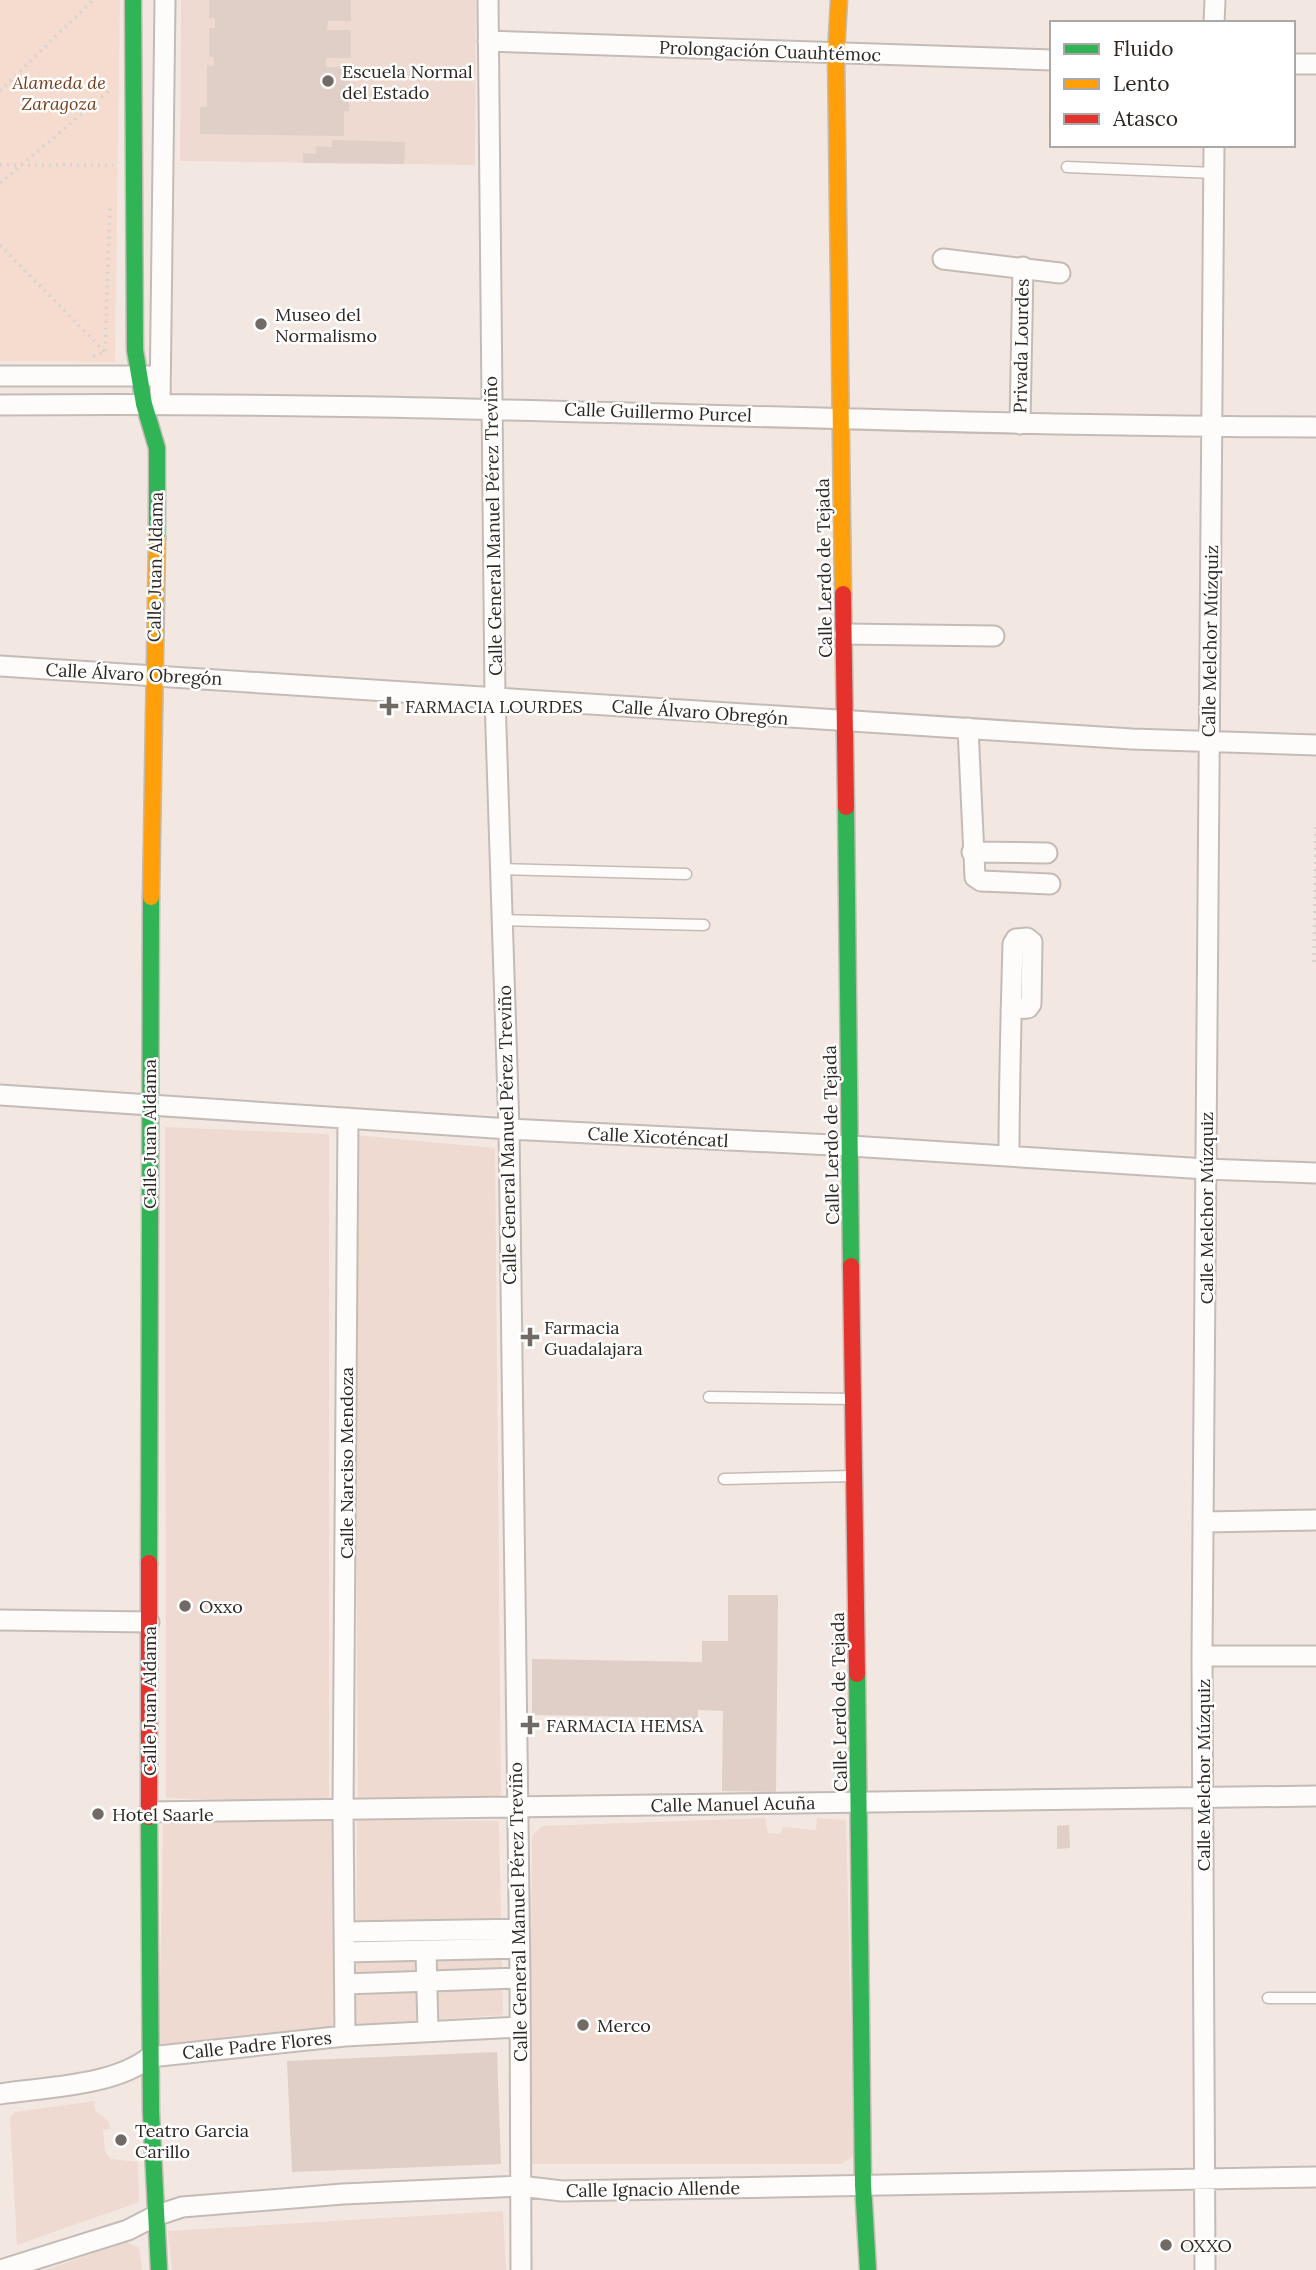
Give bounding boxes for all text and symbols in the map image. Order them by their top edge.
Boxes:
legend [1050,21,1295,147]
text: Fluido [1113,35,1174,62]
street label: Prolongación Cuauhtémoc [659,36,881,66]
place label: Escuela Normal del Estado [342,60,473,104]
text: Lento [1113,70,1170,97]
park label: Alameda de Zaragoza [11,71,106,115]
marker: Escuela Normal del Estado [320,73,336,89]
text: Atasco [1112,105,1178,132]
street label: Privada Lourdes [1008,278,1034,414]
place label: Museo del Normalismo [275,303,377,347]
marker: Museo del Normalismo [253,316,269,332]
street label: Calle General Manuel Pérez Treviño [479,376,507,676]
street label: Calle Guillermo Purcel [564,397,752,427]
street label: Calle Lerdo de Tejada [811,478,837,658]
street label: Calle Juan Aldama [142,492,168,642]
street label: Calle Melchor Múzquiz [1197,545,1223,737]
street label: Calle Álvaro Obregón [45,658,223,690]
street label: Calle Álvaro Obregón [611,694,789,730]
place label: FARMACIA LOURDES [405,695,583,718]
marker: FARMACIA LOURDES [379,696,399,716]
street label: Calle General Manuel Pérez Treviño [493,985,521,1285]
street label: Calle Lerdo de Tejada [818,1045,844,1225]
street label: Calle Juan Aldama [138,1059,161,1209]
street label: Calle Melchor Múzquiz [1195,1112,1218,1304]
street label: Calle Xicoténcatl [587,1122,729,1152]
place label: Farmacia Guadalajara [544,1316,643,1360]
marker: Farmacia Guadalajara [522,1329,538,1345]
street label: Calle Narciso Mendoza [335,1367,358,1559]
place label: Oxxo [199,1595,243,1618]
marker: Oxxo [177,1598,193,1614]
street label: Calle Lerdo de Tejada [826,1612,852,1792]
street label: Calle Juan Aldama [138,1626,161,1776]
street label: Calle Melchor Múzquiz [1192,1679,1215,1871]
place label: FARMACIA HEMSA [546,1714,704,1737]
marker: FARMACIA HEMSA [520,1715,540,1735]
street label: Calle General Manuel Pérez Treviño [504,1762,532,2062]
street label: Calle Manuel Acuña [650,1791,816,1817]
place label: Hotel Saarle [112,1803,214,1826]
marker: Hotel Saarle [90,1806,106,1822]
place label: Merco [597,2014,651,2037]
marker: Merco [575,2017,591,2033]
street label: Calle Padre Flores [181,2026,333,2064]
place label: Teatro Garcia Carillo [135,2119,249,2163]
marker: Teatro Garcia Carillo [113,2132,129,2148]
street label: Calle Ignacio Allende [566,2176,741,2202]
place label: OXXO [1180,2234,1232,2257]
marker: OXXO [1158,2237,1174,2253]

